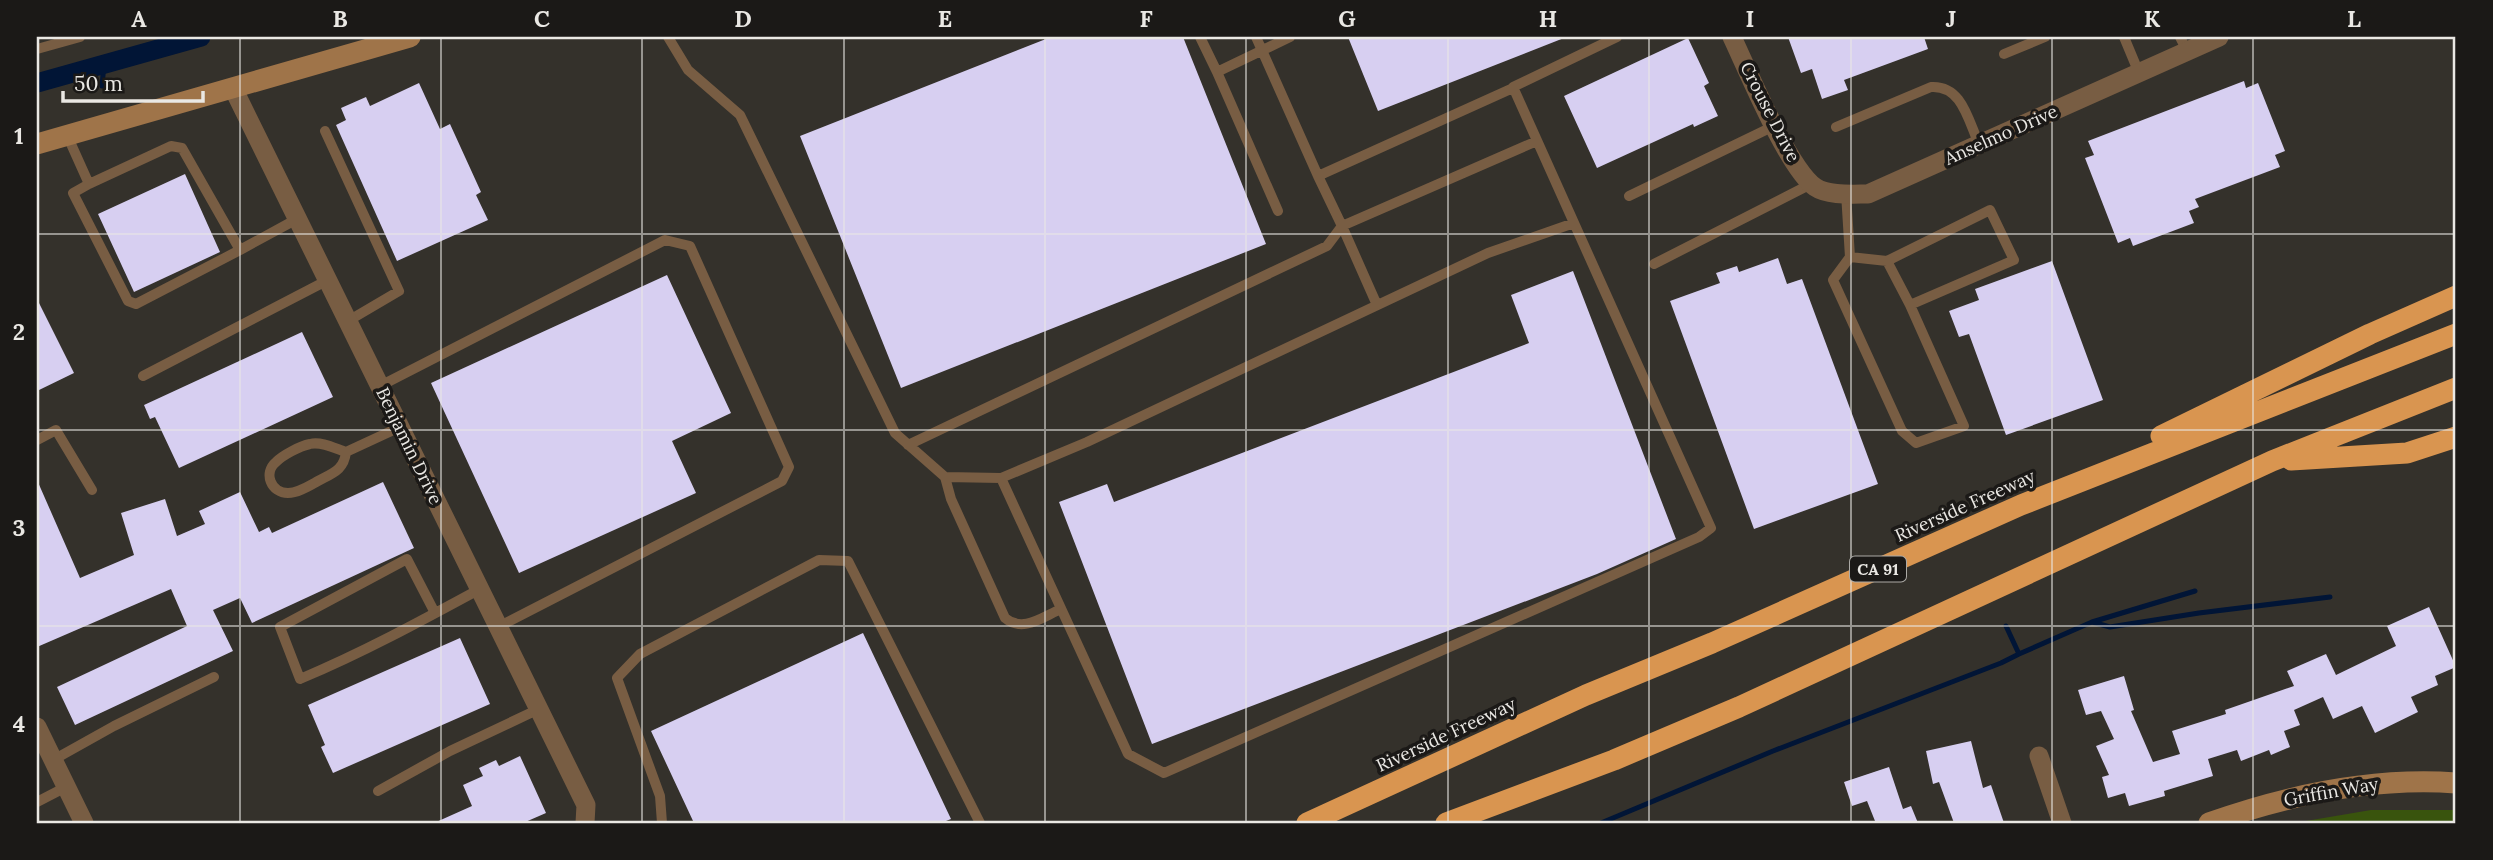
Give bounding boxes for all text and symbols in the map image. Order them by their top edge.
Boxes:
text: A [131,4,147,33]
text: B [332,4,348,33]
text: C [534,4,550,33]
text: D [734,4,752,33]
text: E [938,4,952,33]
text: F [1139,4,1153,33]
text: G [1338,4,1356,33]
text: H [1539,4,1557,33]
text: I [1746,4,1754,33]
text: J [1946,4,1956,33]
text: K [2144,4,2161,33]
text: L [2347,4,2361,33]
street label: Crouse Drive [1735,58,1806,166]
scale bar [63,60,203,104]
text: 50 m [74,70,123,97]
street label: Anselmo Drive [1940,99,2061,170]
text: 1 [14,121,24,150]
text: 2 [13,317,25,346]
street label: Benjamin Drive [371,383,448,508]
street label: Riverside Freeway [1891,464,2039,547]
text: 3 [13,513,25,542]
road number: CA 91 [1850,556,1906,582]
street label: Riverside Freeway [1372,692,1520,777]
text: 4 [13,709,25,738]
street label: Griffin Way [2282,772,2380,811]

